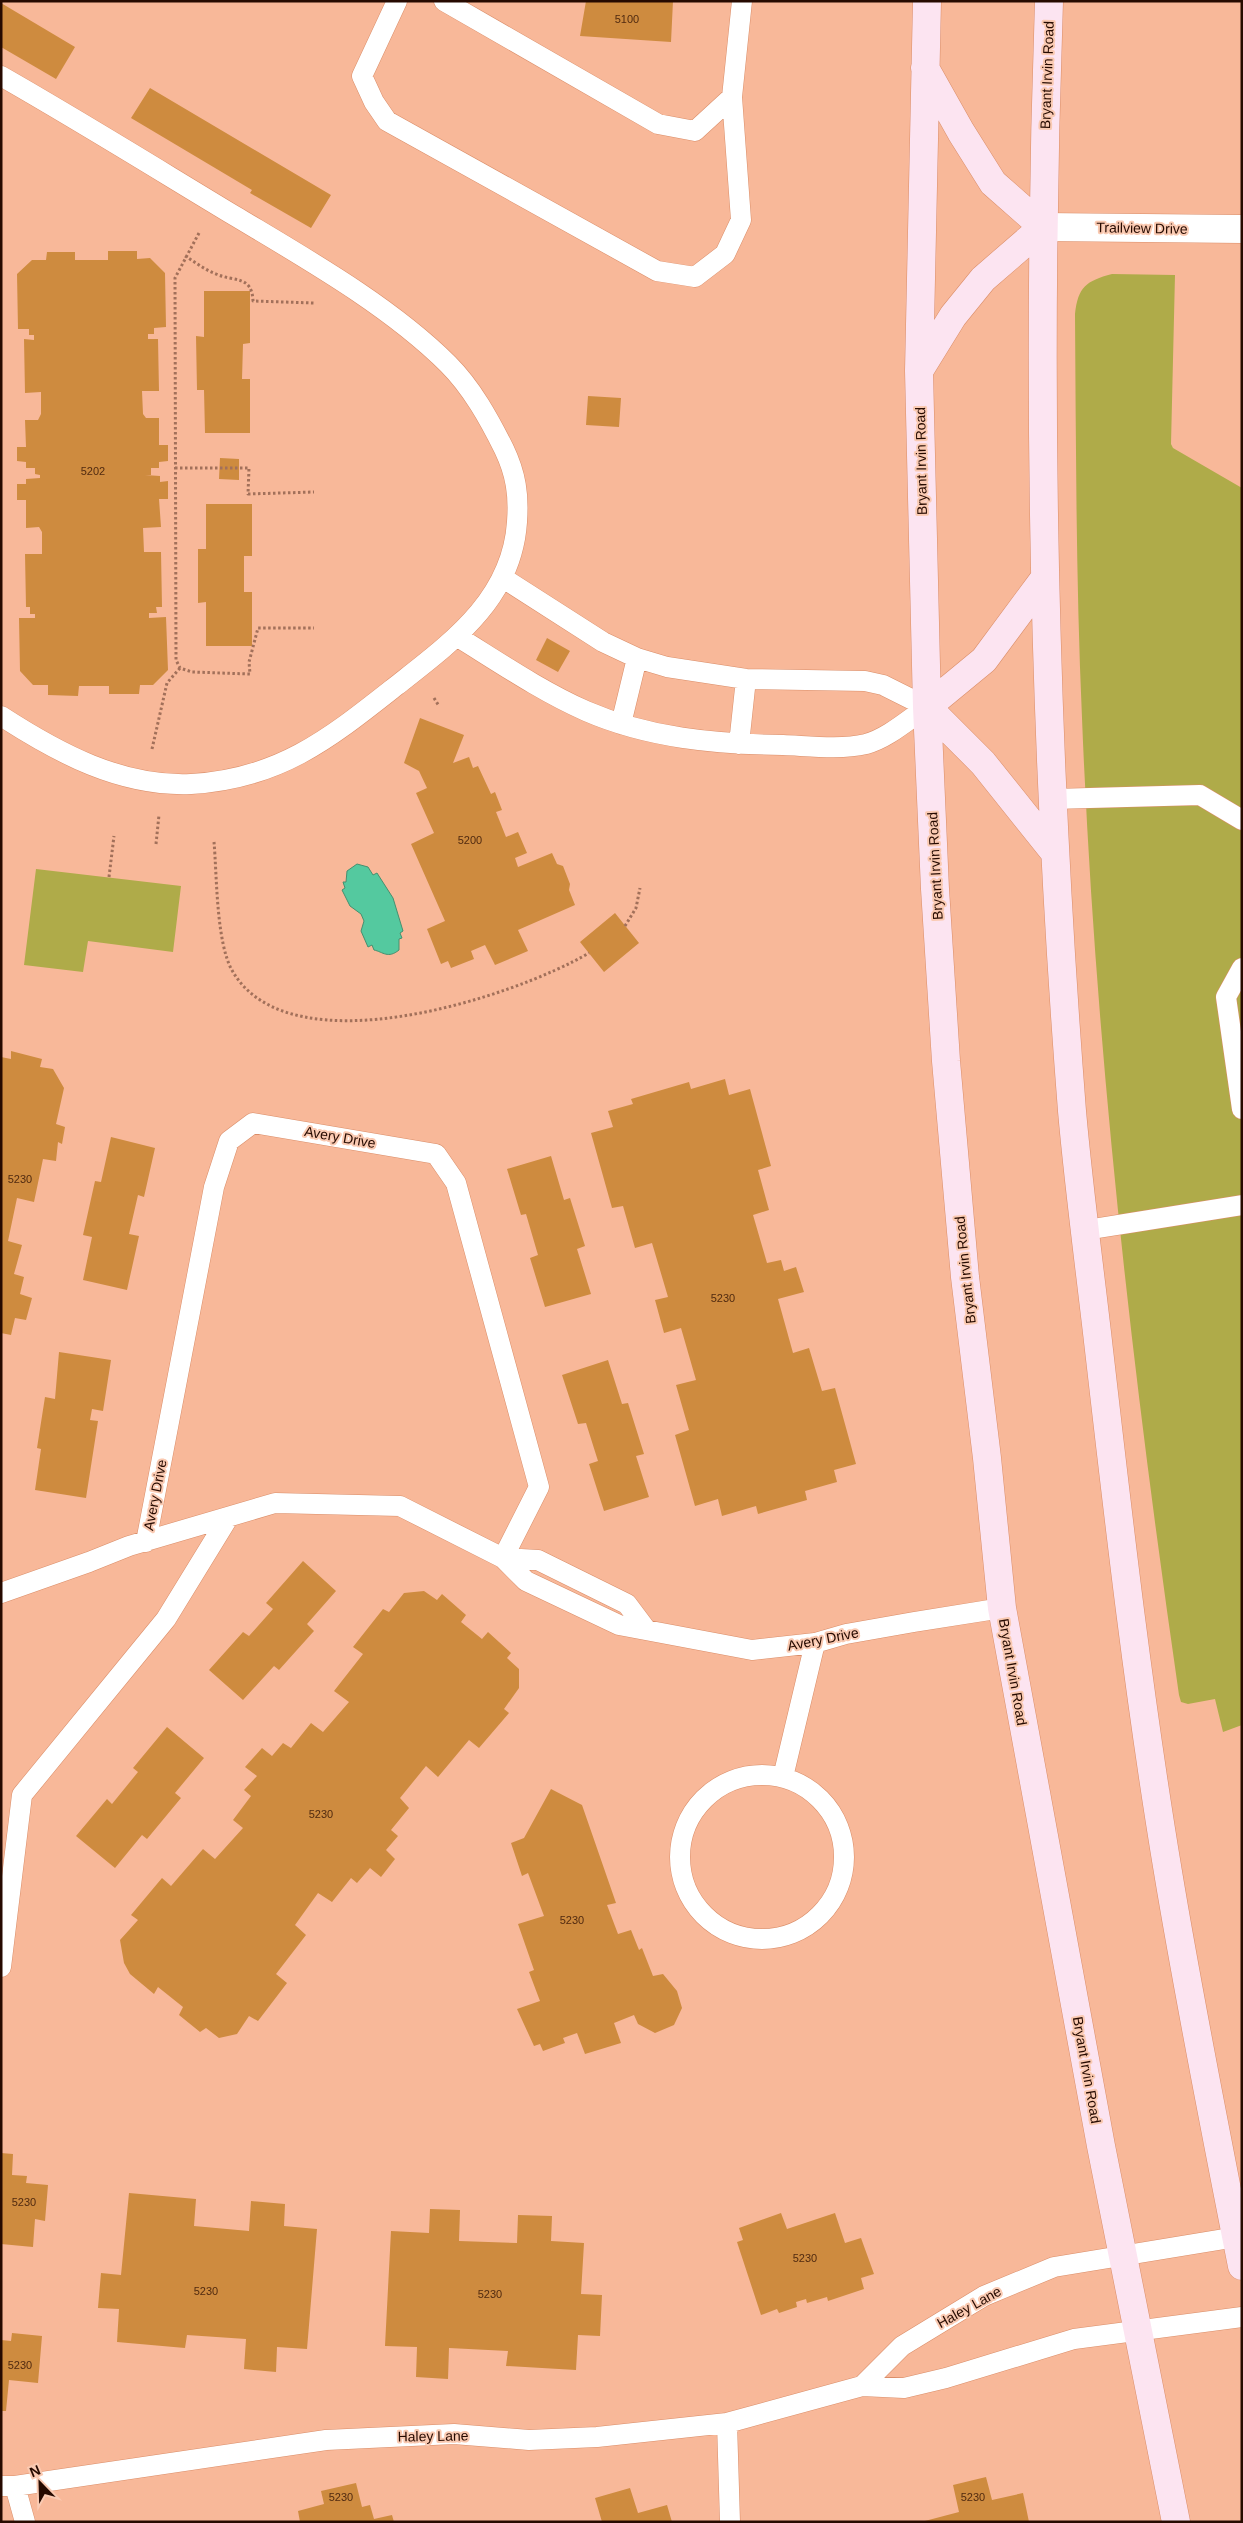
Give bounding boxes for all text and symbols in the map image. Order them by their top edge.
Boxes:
house number: 5100 [615,13,639,25]
street label: Bryant Irvin Road [1037,21,1057,129]
street label: Trailview Drive [1096,219,1188,237]
street label: Bryant Irvin Road [912,407,930,515]
house number: 5202 [81,465,105,477]
street label: Bryant Irvin Road [924,812,946,920]
house number: 5200 [458,834,482,846]
street label: Avery Drive [303,1123,377,1151]
house number: 5230 [8,1173,32,1185]
street label: Bryant Irvin Road [951,1215,979,1325]
house number: 5230 [711,1292,735,1304]
street label: Avery Drive [140,1458,170,1532]
street label: Bryant Irvin Road [996,1617,1030,1727]
street label: Avery Drive [786,1624,860,1654]
house number: 5230 [309,1808,333,1820]
house number: 5230 [560,1914,584,1926]
street label: Bryant Irvin Road [1070,2015,1104,2125]
house number: 5230 [12,2196,36,2208]
house number: 5230 [793,2252,817,2264]
street label: Haley Lane [934,2283,1004,2331]
house number: 5230 [194,2285,218,2297]
house number: 5230 [478,2288,502,2300]
house number: 5230 [8,2359,32,2371]
street label: Haley Lane [397,2427,469,2445]
north arrow [15,2458,65,2508]
text: N [27,2462,43,2480]
house number: 5230 [329,2491,353,2503]
house number: 5230 [961,2491,985,2503]

